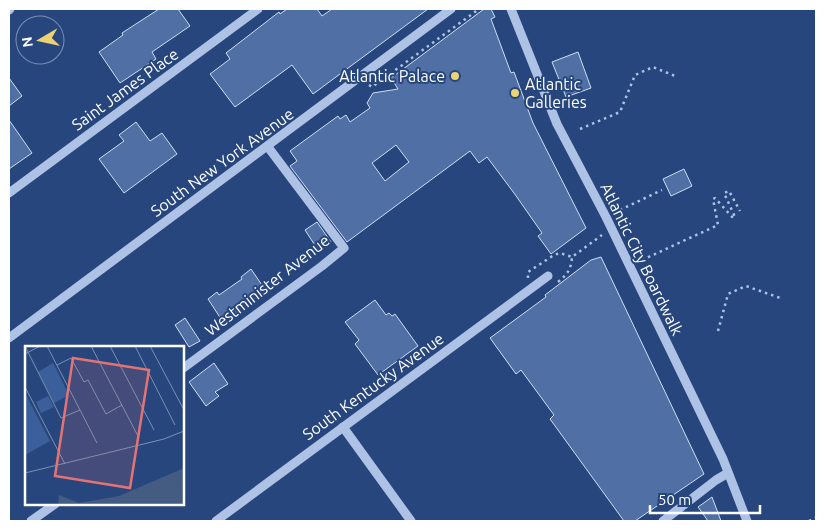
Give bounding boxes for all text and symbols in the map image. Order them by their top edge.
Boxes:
north arrow [15,15,65,65]
text: N [18,36,36,48]
street label: Saint James Place [68,44,182,134]
place label: Atlantic Palace [339,67,445,85]
marker: Atlantic Palace [449,70,461,82]
place label: Atlantic Galleries [525,75,587,111]
marker: Atlantic Galleries [509,87,521,99]
street label: South New York Avenue [147,104,297,220]
street label: Atlantic City Boardwalk [597,180,687,338]
street label: Westminister Avenue [201,231,333,339]
street label: South Kentucky Avenue [299,329,447,443]
inset map [25,346,184,505]
scale bar [650,482,760,514]
text: 50 m [658,491,691,508]

